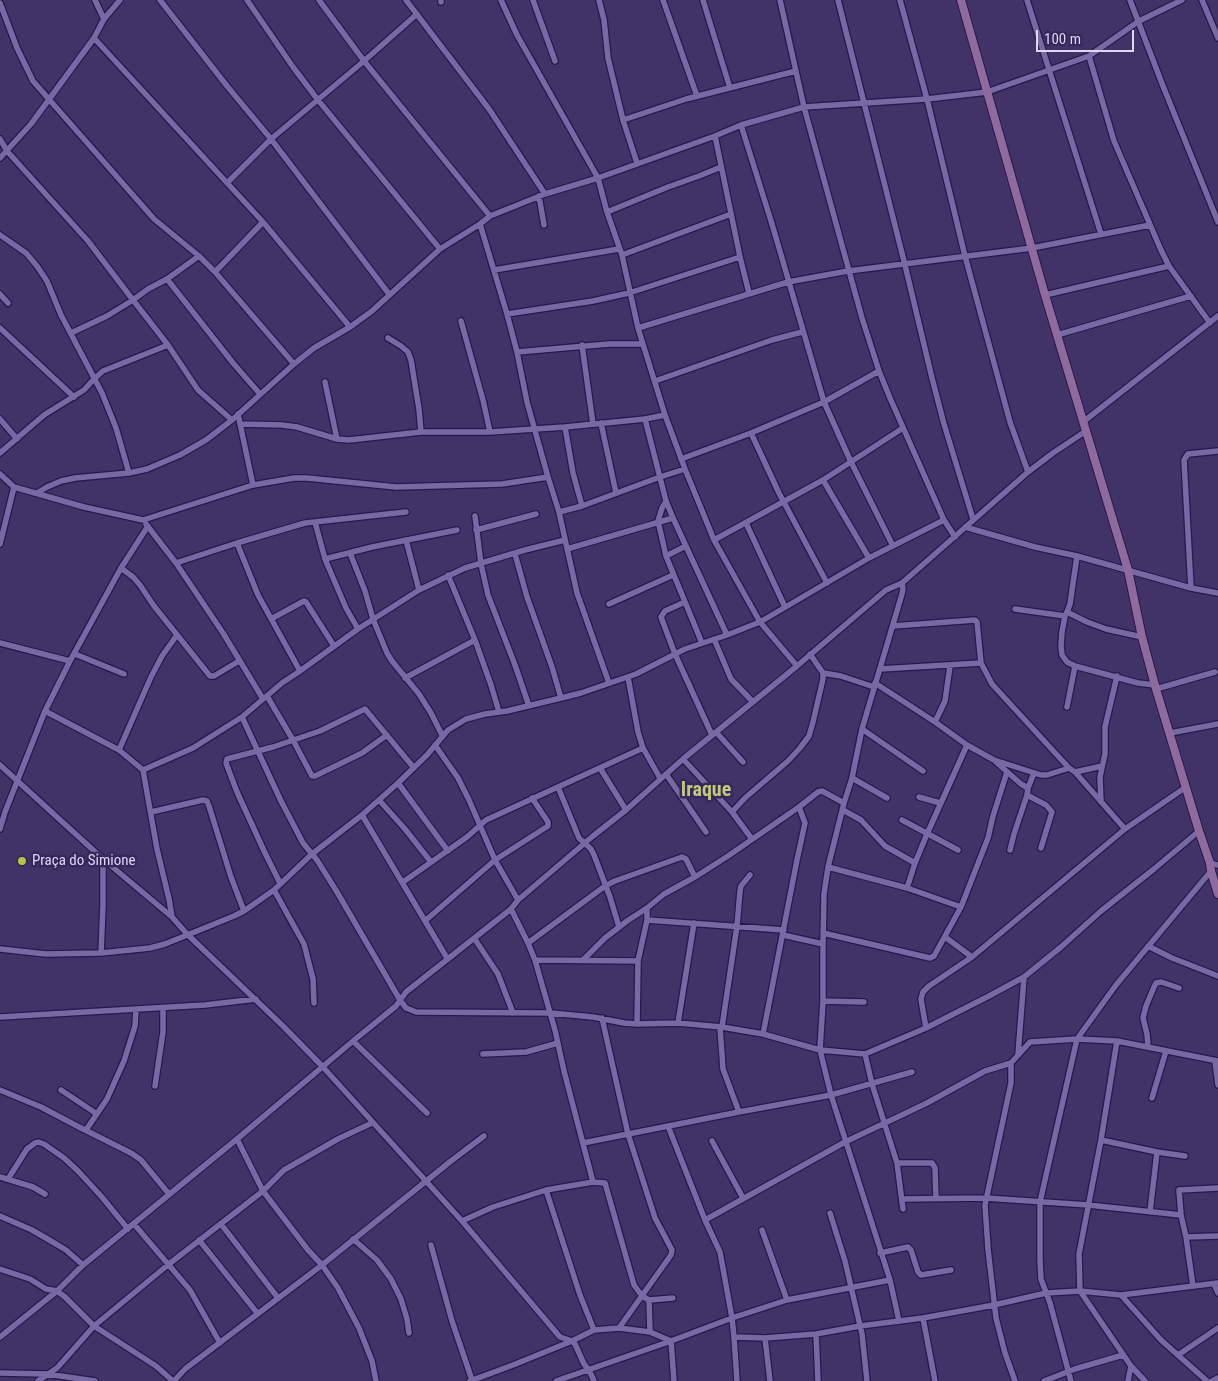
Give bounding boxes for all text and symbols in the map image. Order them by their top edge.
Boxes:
scale bar [1038,20,1136,52]
text: 100 m [1044,30,1081,48]
district label: Iraque [681,779,731,803]
place label: Praça do Simione [32,852,136,870]
marker: Praça do Simione [16,855,28,867]

